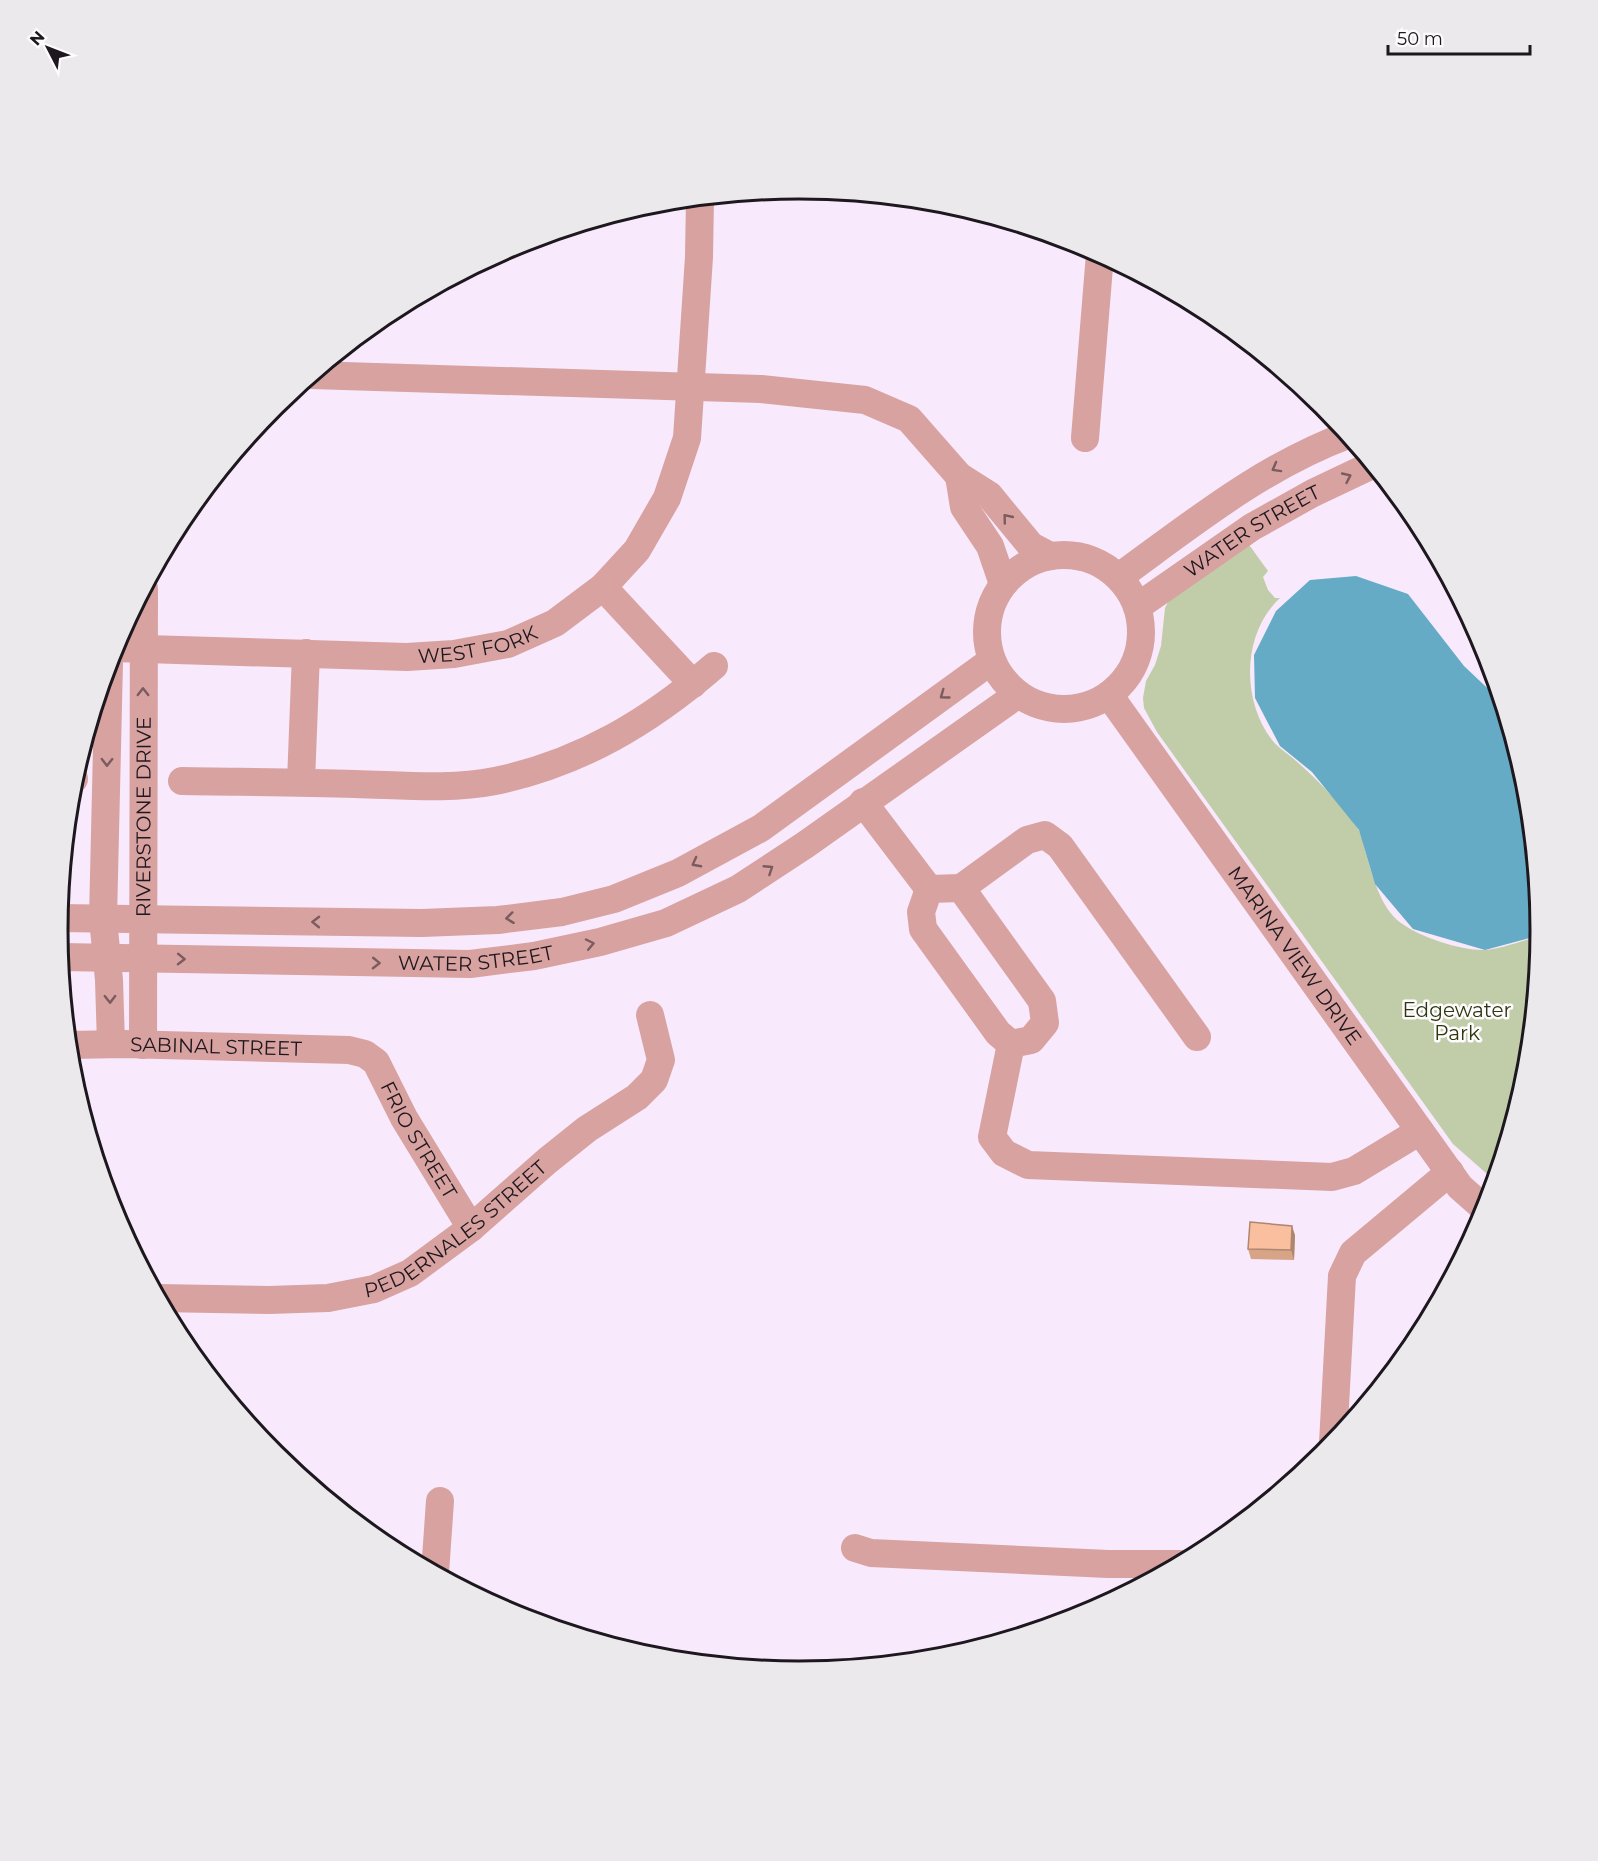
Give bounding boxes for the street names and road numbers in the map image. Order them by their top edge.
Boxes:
street label: WATER STREET [1179,479,1324,583]
street label: WEST FORK [417,620,542,668]
street label: RIVERSTONE DRIVE [131,717,156,917]
street label: MARINA VIEW DRIVE [1223,861,1367,1050]
street label: WATER STREET [398,940,556,976]
street label: SABINAL STREET [130,1032,303,1061]
street label: FRIO STREET [376,1077,462,1203]
street label: PEDERNALES STREET [362,1155,552,1303]

